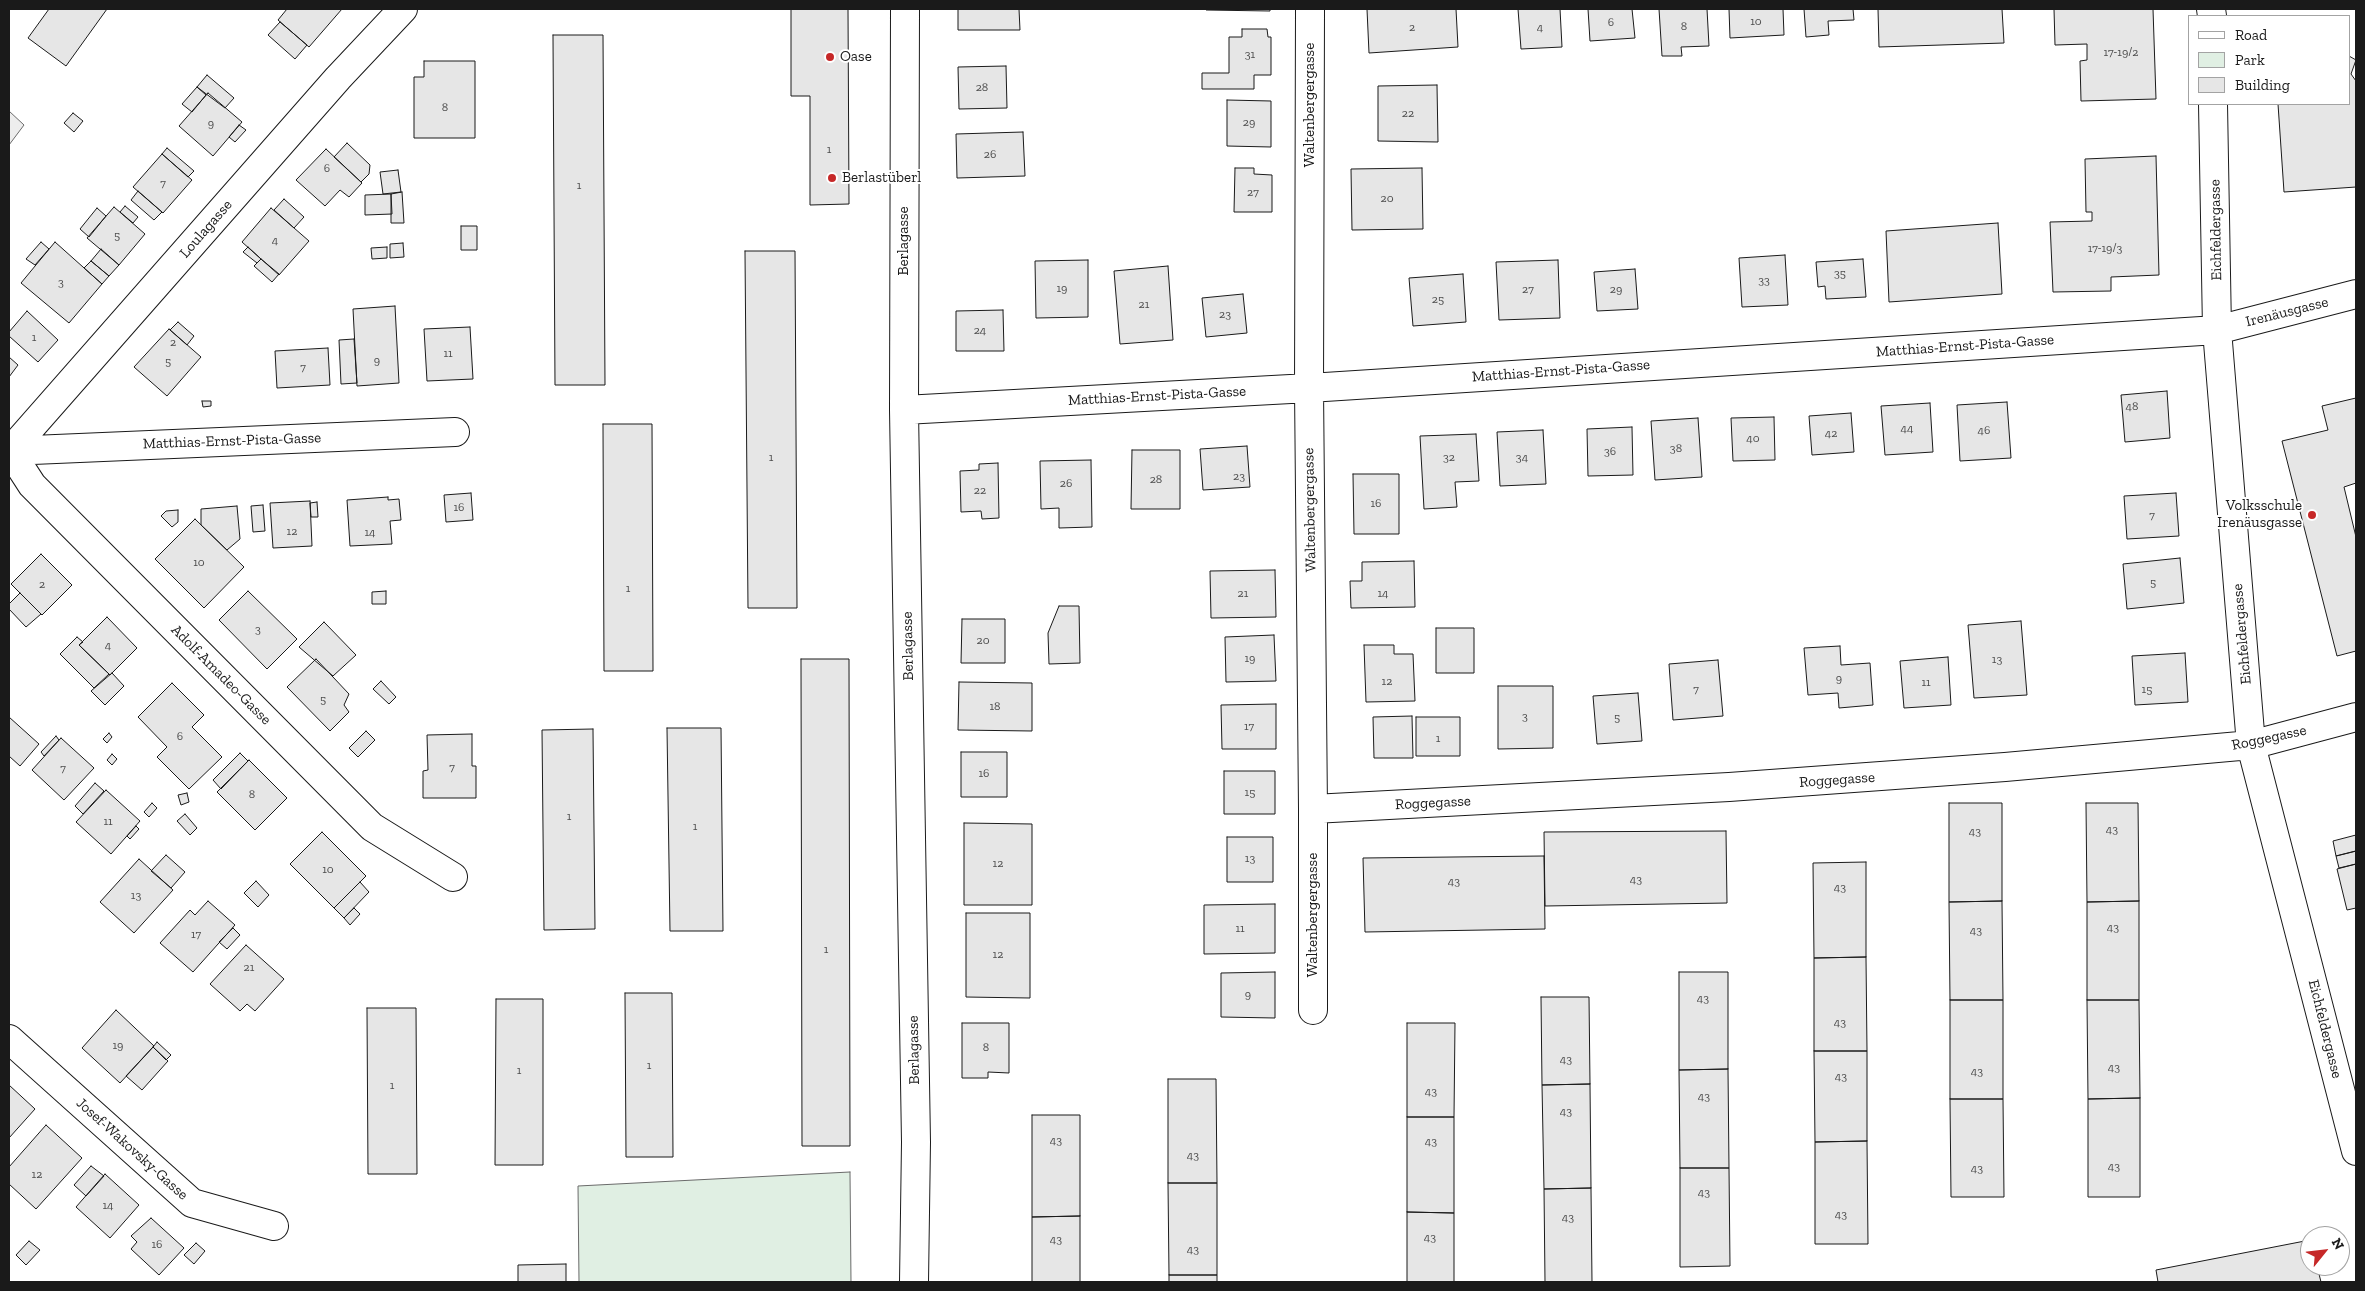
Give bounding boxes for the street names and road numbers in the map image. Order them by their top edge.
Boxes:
street label: Waltenbergergasse [1301,43,1319,167]
street label: Eichfeldergasse [2206,179,2226,281]
street label: Loulagasse [176,196,236,262]
street label: Berlagasse [895,206,913,276]
street label: Irenäusgasse [2244,293,2330,331]
street label: Matthias-Ernst-Pista-Gasse [1875,331,2055,361]
street label: Matthias-Ernst-Pista-Gasse [1471,356,1651,386]
street label: Matthias-Ernst-Pista-Gasse [1067,382,1247,410]
street label: Matthias-Ernst-Pista-Gasse [143,429,321,453]
street label: Waltenbergergasse [1300,448,1320,572]
street label: Eichfeldergasse [2229,583,2255,685]
street label: Berlagasse [898,611,918,681]
street label: Adolf-Amadeo-Gasse [167,621,275,729]
street label: Roggegasse [2230,721,2308,755]
street label: Roggegasse [1799,768,1875,792]
street label: Roggegasse [1395,792,1471,814]
street label: Waltenbergergasse [1304,853,1322,977]
street label: Eichfeldergasse [2304,978,2346,1080]
street label: Berlagasse [904,1015,924,1085]
street label: Josef-Wakovsky-Gasse [72,1094,192,1204]

